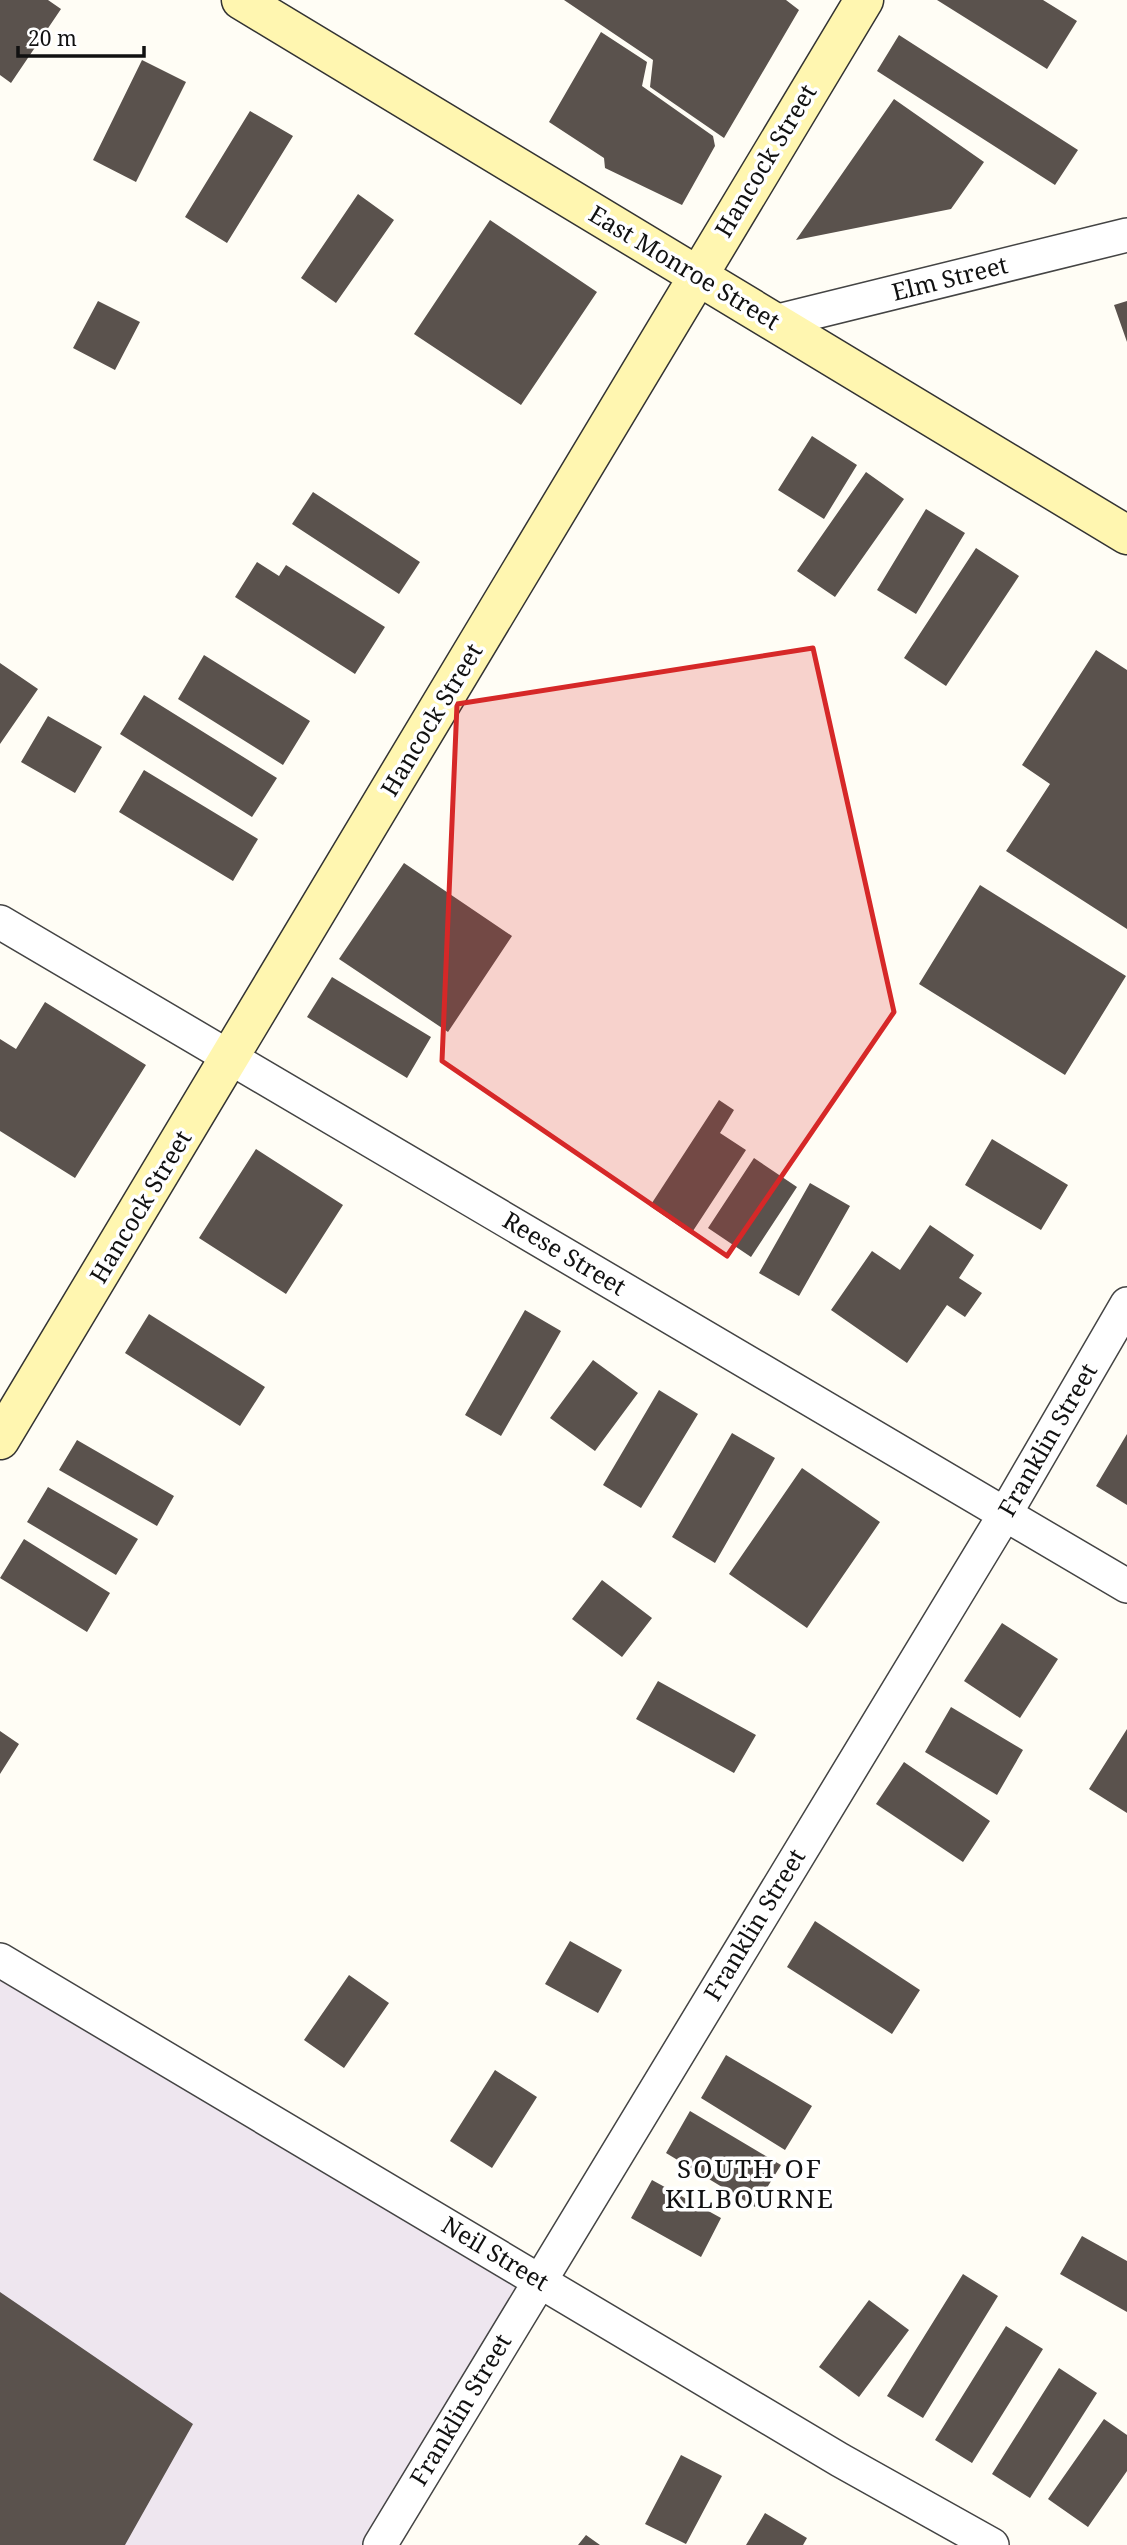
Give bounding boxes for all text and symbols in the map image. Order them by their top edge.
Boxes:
scale bar [18,14,144,58]
text: 20 m [28,24,77,52]
street label: Hancock Street [706,78,823,243]
street label: East Monroe Street [583,197,786,337]
street label: Elm Street [888,247,1011,308]
street label: Hancock Street [372,637,489,802]
street label: Hancock Street [81,1124,198,1289]
street label: Reese Street [497,1203,633,1302]
street label: Franklin Street [989,1357,1104,1522]
street label: Franklin Street [695,1842,812,2006]
district label: SOUTH OF KILBOURNE [665,2150,835,2216]
street label: Neil Street [436,2208,555,2298]
street label: Franklin Street [401,2327,518,2491]

